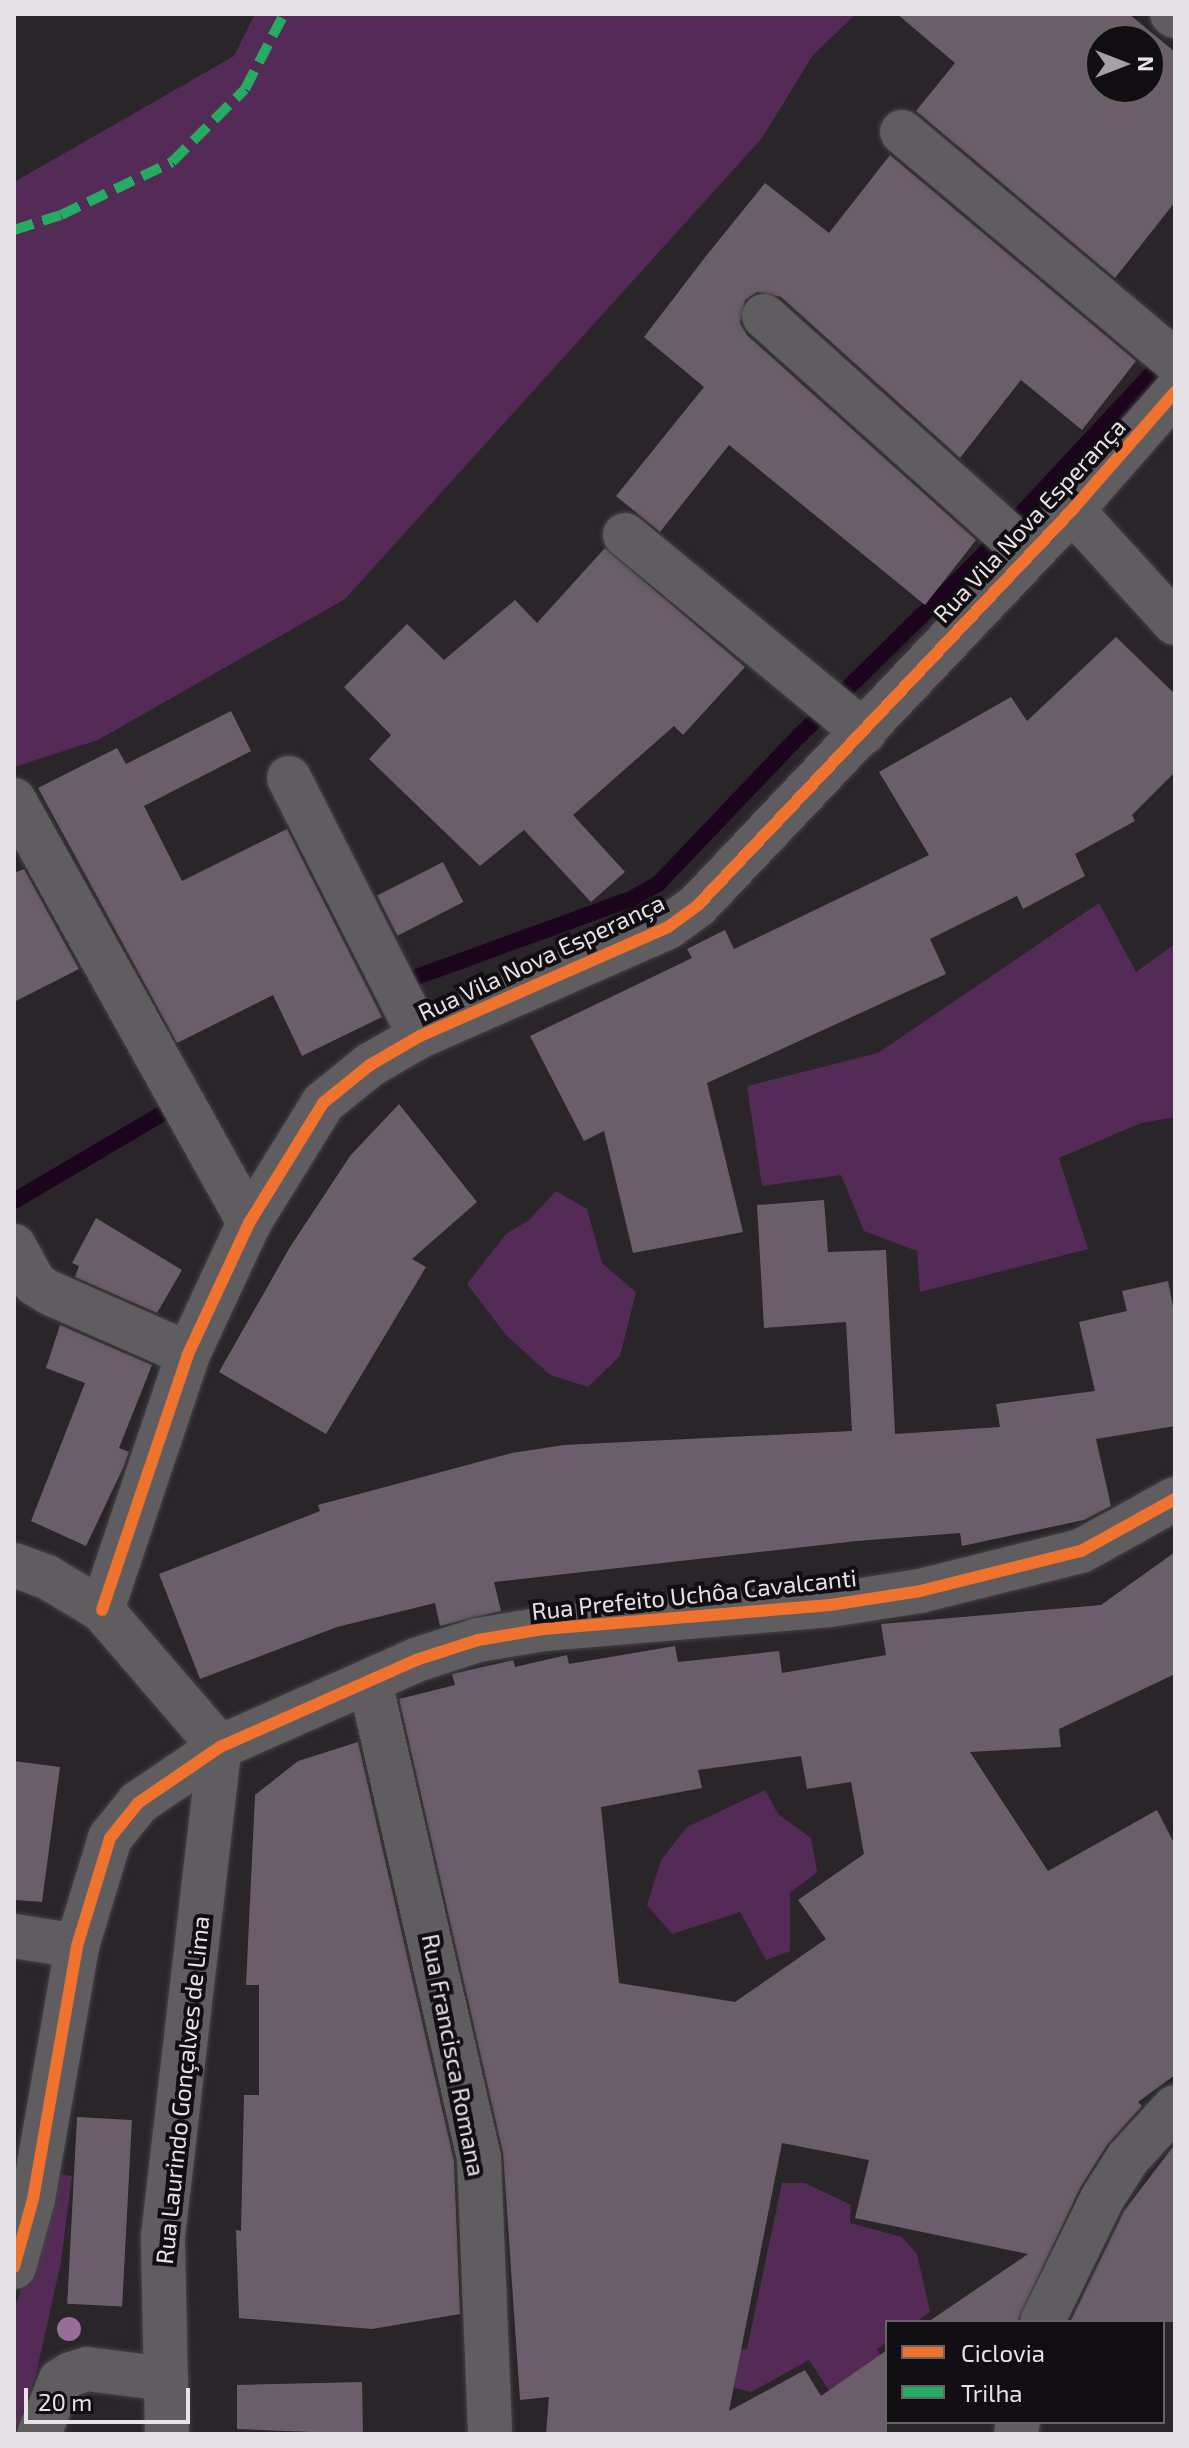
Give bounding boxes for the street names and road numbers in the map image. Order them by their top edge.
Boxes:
street label: Rua Vila Nova Esperança [927,412,1131,628]
street label: Rua Vila Nova Esperança [413,887,669,1027]
street label: Rua Prefeito Uchôa Cavalcanti [530,1563,858,1625]
street label: Rua Laurindo Gonçalves de Lima [149,1914,215,2266]
street label: Rua Francisca Romana [416,1931,492,2179]

